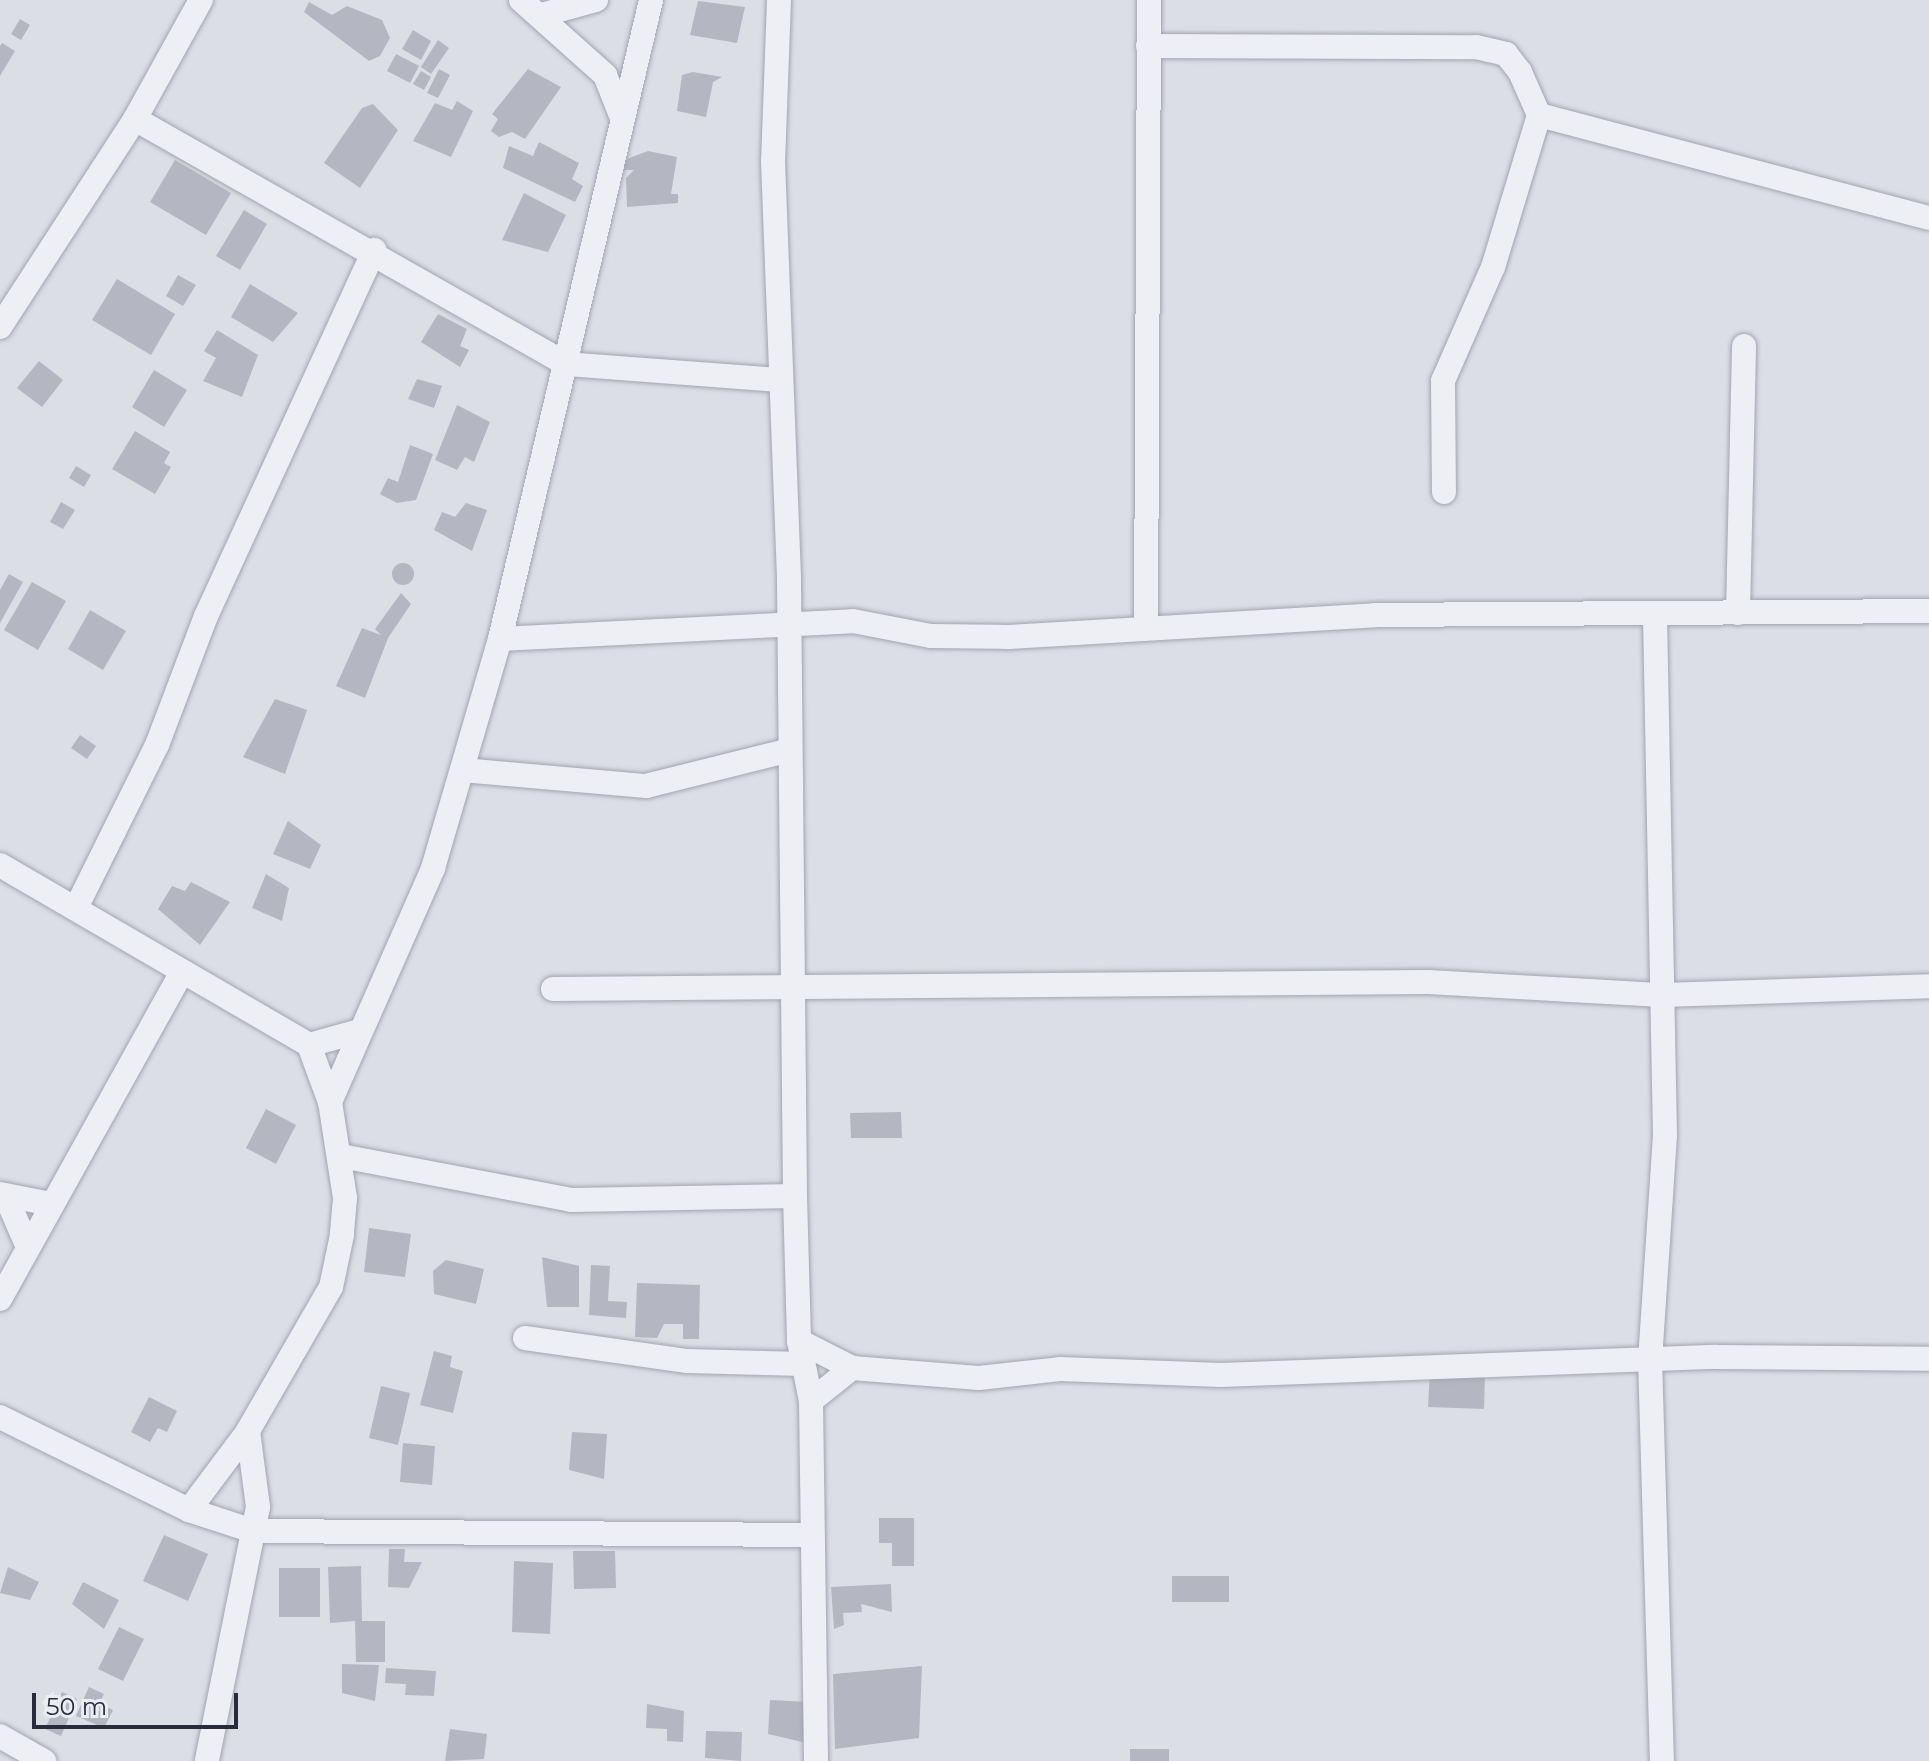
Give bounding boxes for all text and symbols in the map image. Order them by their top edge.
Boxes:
scale bar [36,1677,242,1727]
text: 50 m [46,1692,107,1721]

